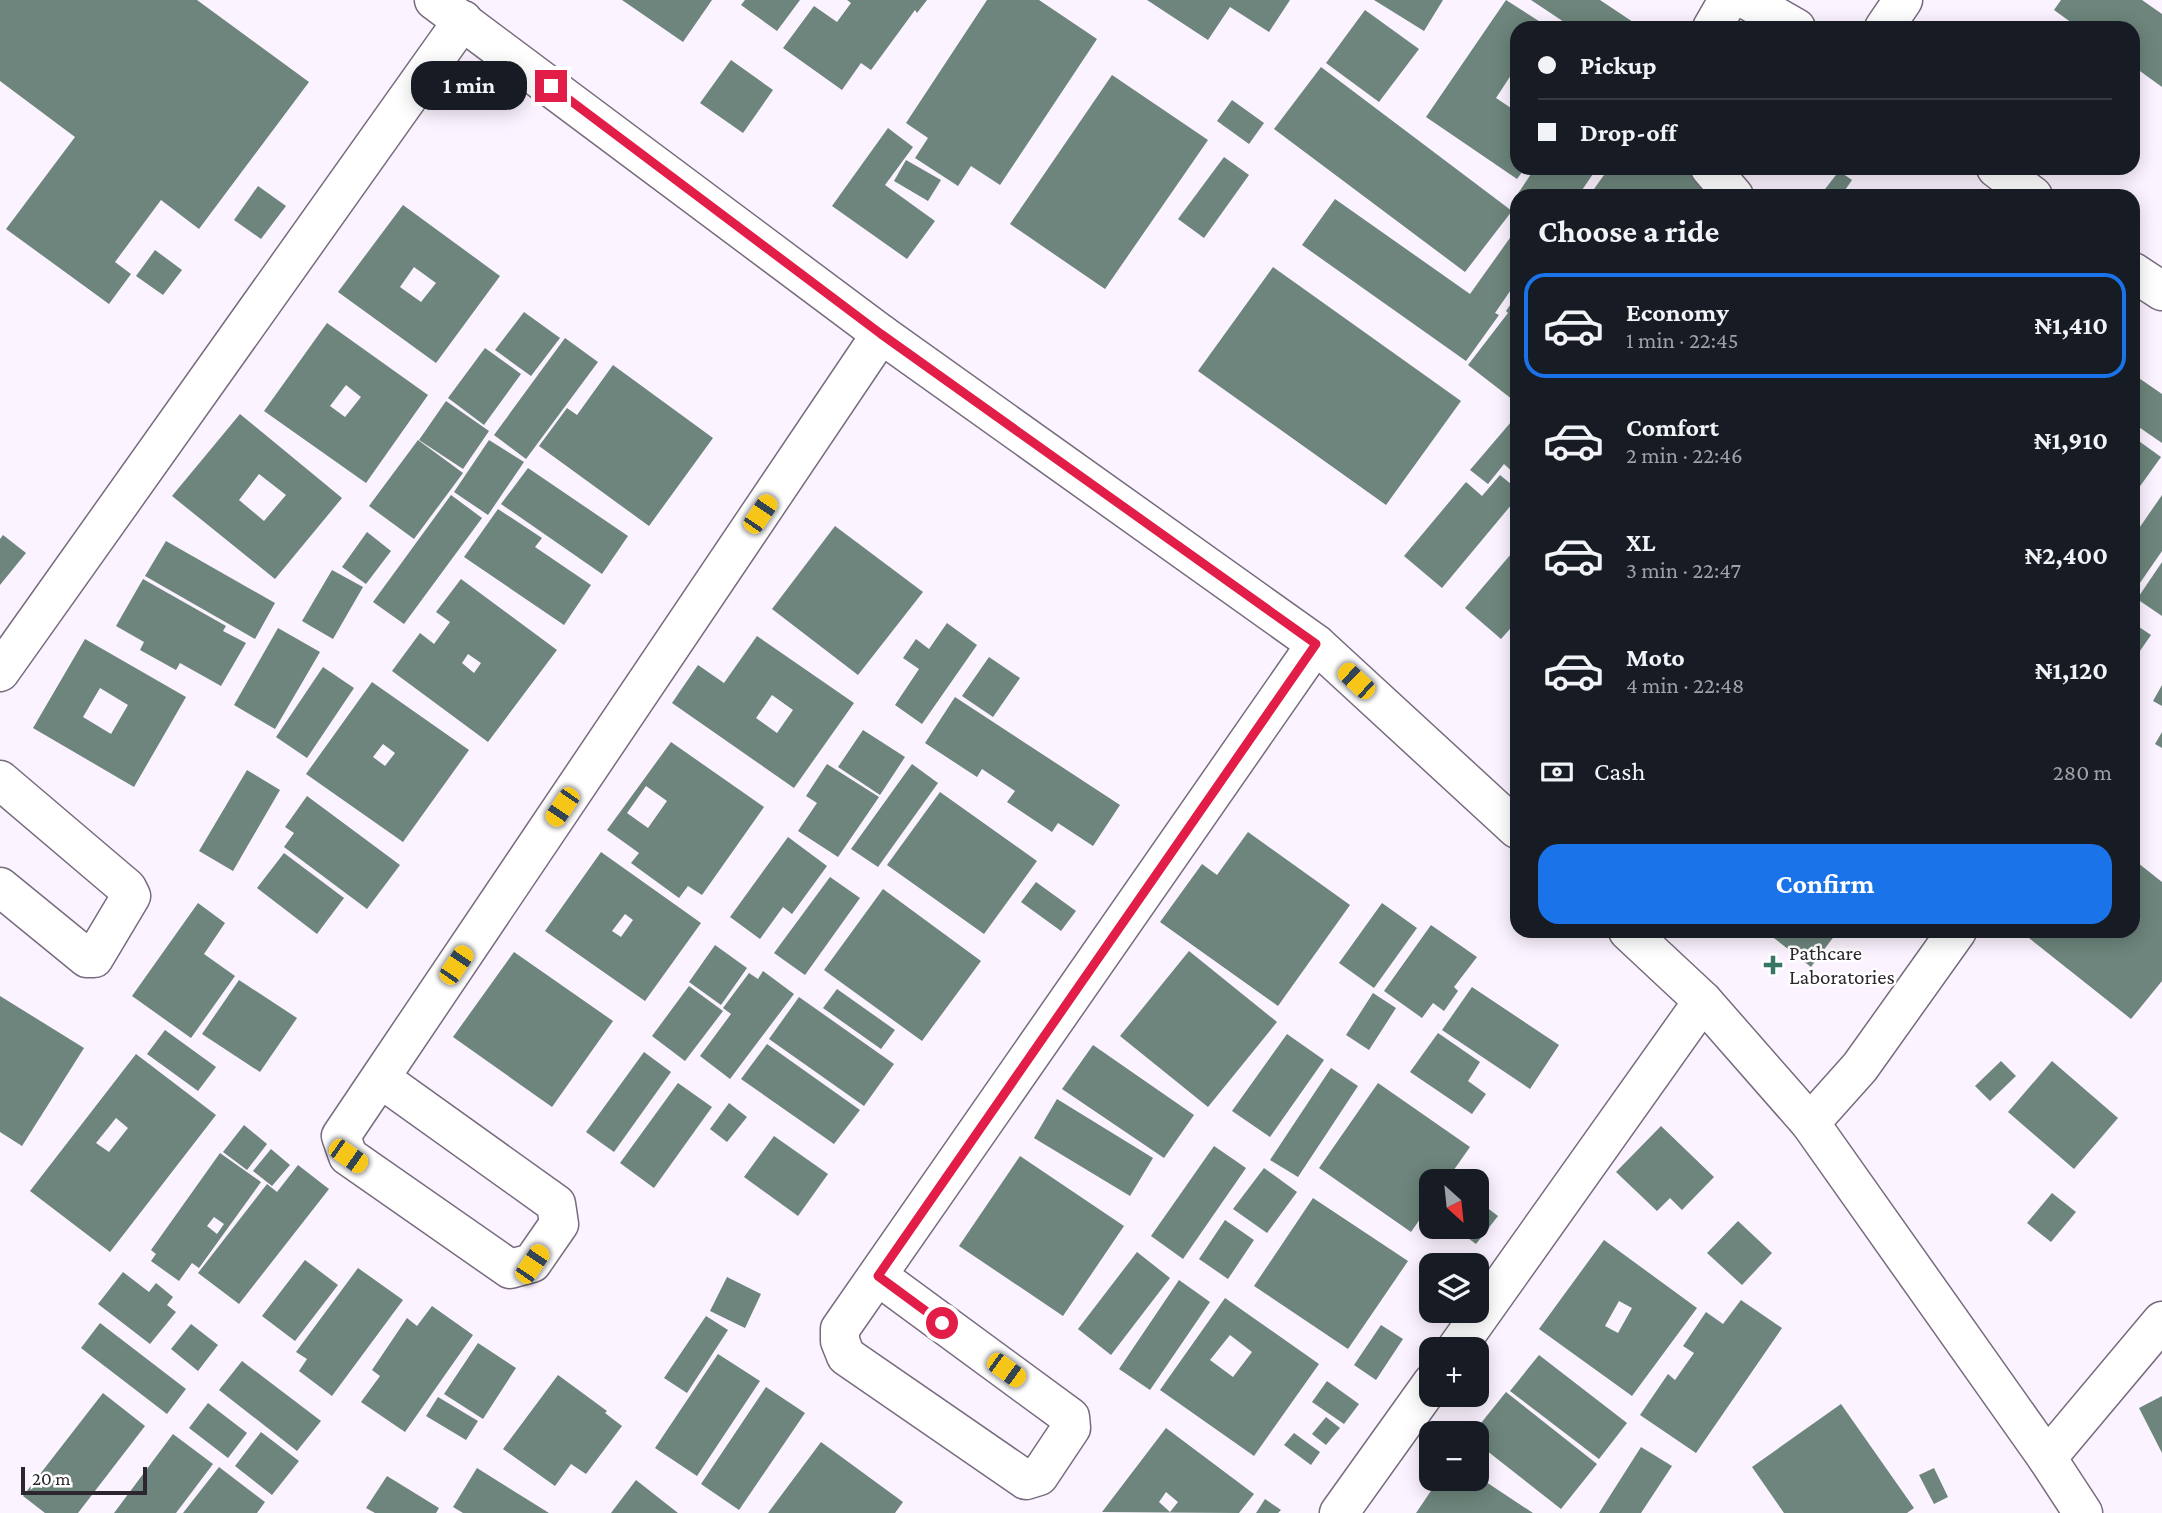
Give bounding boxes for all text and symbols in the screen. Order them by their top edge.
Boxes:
text: Pickup [1580,51,1657,80]
callout: 1 min [411,62,526,110]
route end [535,70,567,102]
text: 1 min [443,72,495,98]
text: Drop-off [1580,118,1677,147]
text: Choose a ride [1538,213,1719,249]
icon: car [1542,294,1605,357]
text: Economy [1626,298,1729,327]
text: ₦1,410 [2034,311,2108,340]
text: 1 min · 22:45 [1626,327,1739,353]
icon: car [1542,409,1605,472]
text: Comfort [1626,413,1719,442]
text: ₦1,910 [2034,426,2108,455]
text: 2 min · 22:46 [1626,442,1743,468]
car [740,491,781,537]
icon: car [1542,524,1605,587]
text: XL [1626,528,1655,557]
text: ₦2,400 [2025,541,2108,570]
text: 3 min · 22:47 [1626,557,1741,583]
icon: car [1542,639,1605,702]
text: Moto [1626,643,1685,672]
text: ₦1,120 [2035,656,2108,685]
car [1334,659,1379,703]
text: 4 min · 22:48 [1626,672,1744,698]
icon: cash [1538,753,1576,791]
text: Cash [1594,757,1645,786]
text: 280 m [2053,759,2112,785]
car [542,784,583,830]
button: Confirm [1538,844,2112,924]
place label: Pathcare Laboratories [1789,941,1895,989]
car [436,942,477,988]
marker: Pathcare Laboratories [1763,955,1783,975]
car [325,1135,372,1177]
north arrow [1419,1169,1489,1239]
map controls [1419,1169,1489,1491]
car [512,1241,553,1287]
button: layers [1419,1253,1489,1323]
route start [926,1307,958,1339]
button: + [1419,1337,1489,1407]
car [983,1349,1030,1391]
button: − [1419,1421,1489,1491]
scale bar [21,1464,147,1496]
text: 20 m [32,1468,71,1489]

